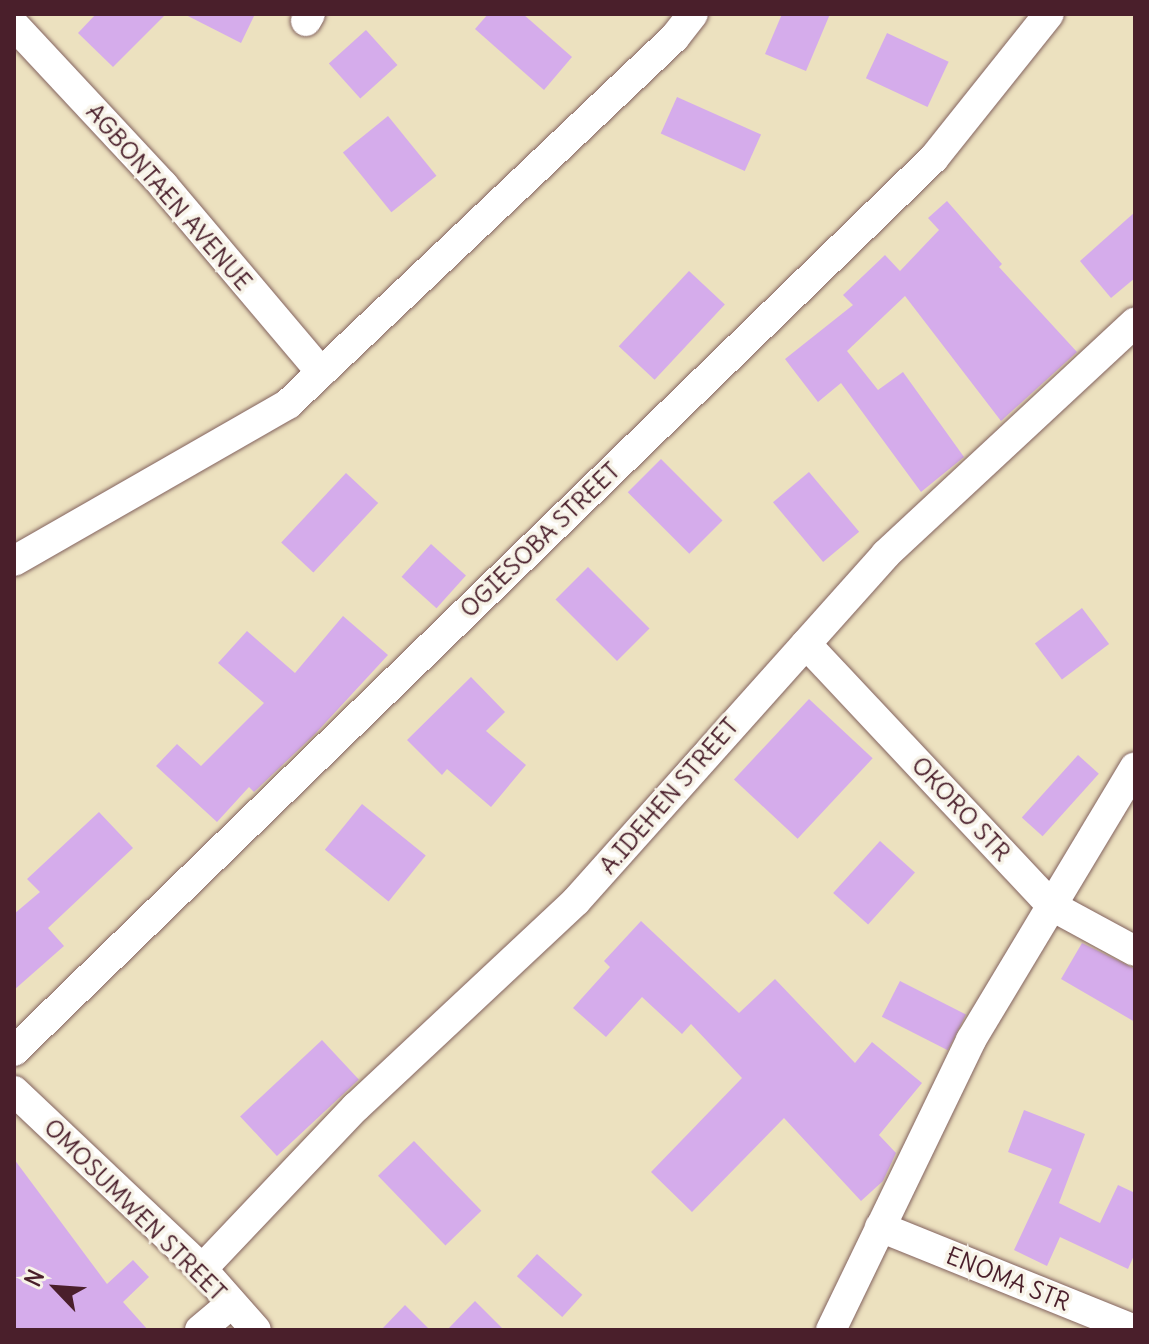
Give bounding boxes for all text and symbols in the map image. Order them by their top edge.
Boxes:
street label: AGBONTAEN AVENUE [80,98,258,296]
street label: OGIESOBA STREET [454,456,626,624]
street label: A.IDEHEN STREET [593,712,745,880]
street label: OKORO STR [905,751,1017,867]
street label: OMOSUMWEN STREET [38,1113,232,1307]
street label: ENOMA STR [942,1241,1074,1317]
north arrow [16,1248,96,1328]
text: N [18,1265,50,1291]

